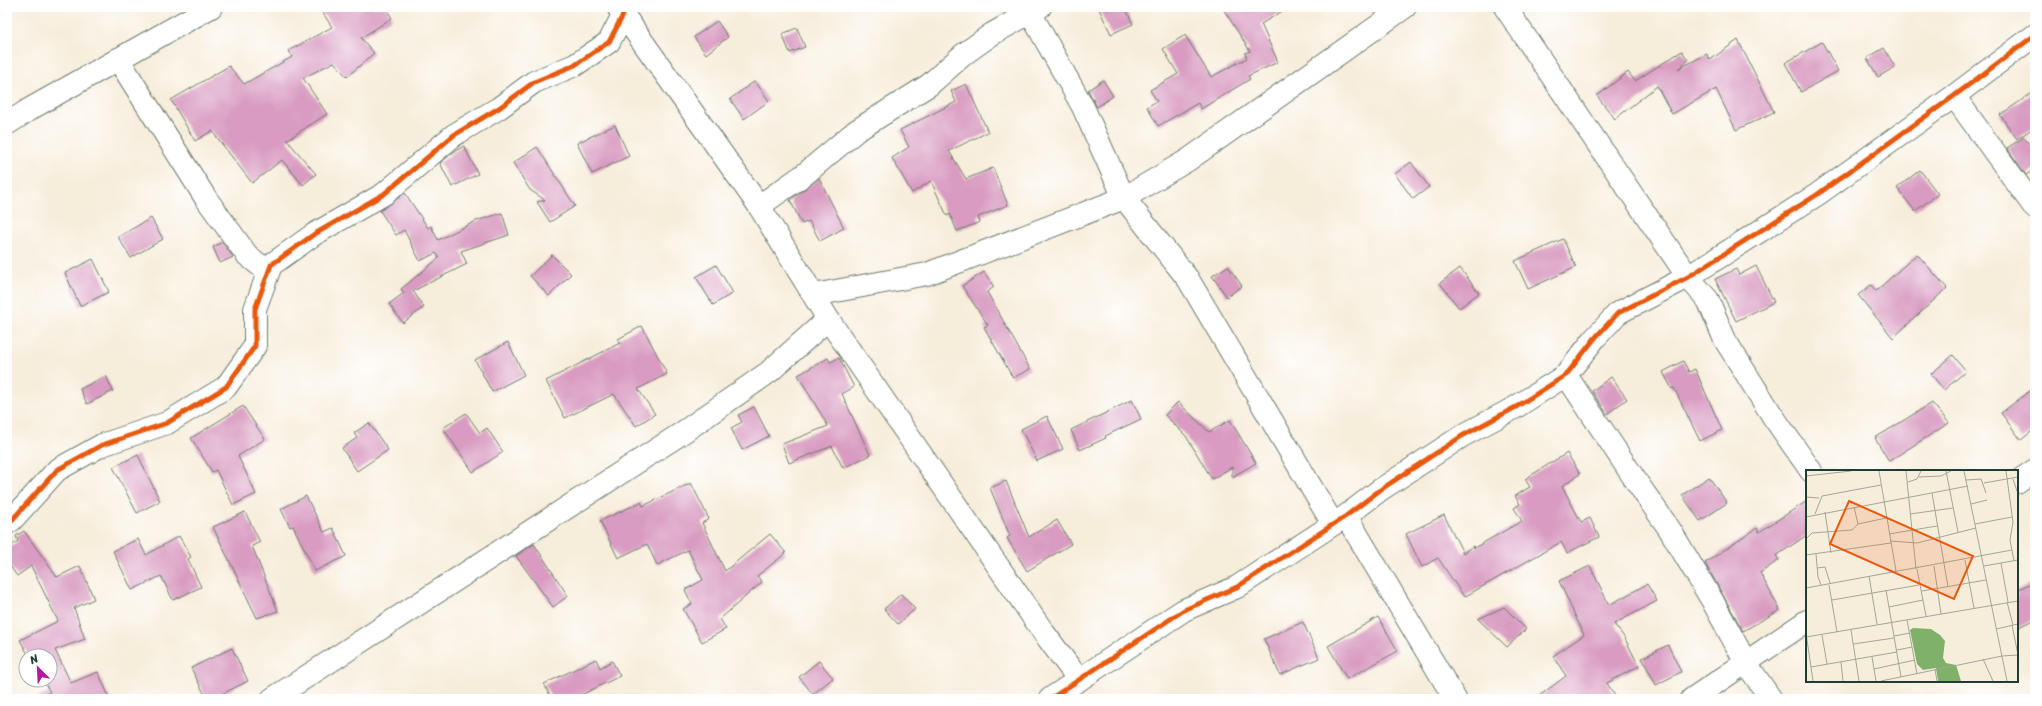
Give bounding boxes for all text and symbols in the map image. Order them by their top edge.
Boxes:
inset map [1806,470,2018,682]
north arrow [18,648,58,688]
text: N [26,649,42,670]

